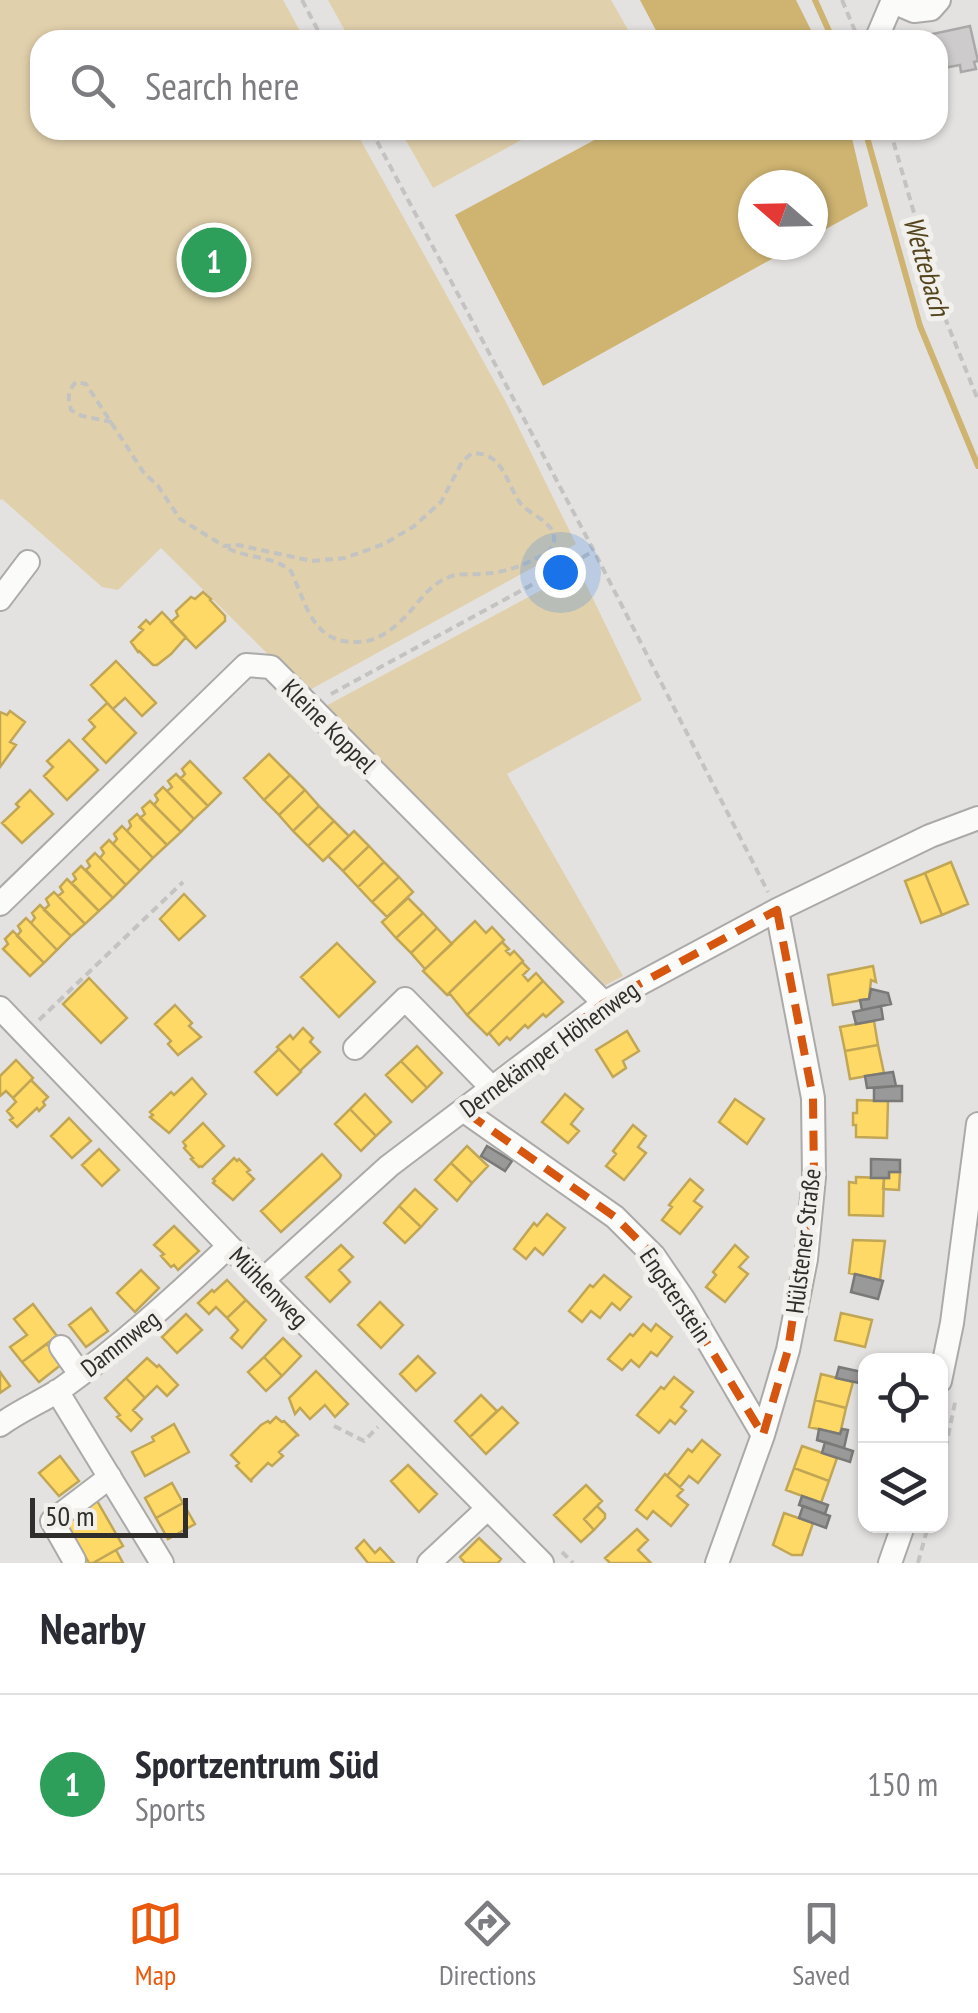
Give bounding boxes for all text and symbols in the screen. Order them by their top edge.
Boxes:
search box [30,30,948,140]
icon: search [65,58,120,113]
text: Search here [145,61,299,110]
north arrow [738,170,828,260]
water label: Wettebach [896,212,960,321]
pin: 1 [182,222,246,298]
your location [535,547,586,598]
street label: Kleine Koppel [275,672,383,780]
street label: Dernekämper Höhenweg [453,973,645,1125]
street label: Hülstener Straße [778,1167,828,1315]
street label: Mühlenweg [223,1240,315,1334]
street label: Engsterstein [633,1242,719,1348]
street label: Dammweg [74,1302,166,1384]
map controls [858,1353,948,1533]
button: locate [858,1353,948,1443]
button: layers [858,1443,948,1533]
scale bar [30,1493,188,1538]
text: 50 m [45,1497,94,1534]
text: Nearby [40,1601,145,1656]
text: Sportzentrum Süd [135,1739,379,1788]
text: 1 [65,1763,80,1805]
text: 150 m [867,1763,938,1805]
text: Sports [135,1788,206,1830]
tab: Map [128,1896,183,1993]
tab: Directions [439,1896,536,1993]
tab: Saved [792,1896,850,1993]

